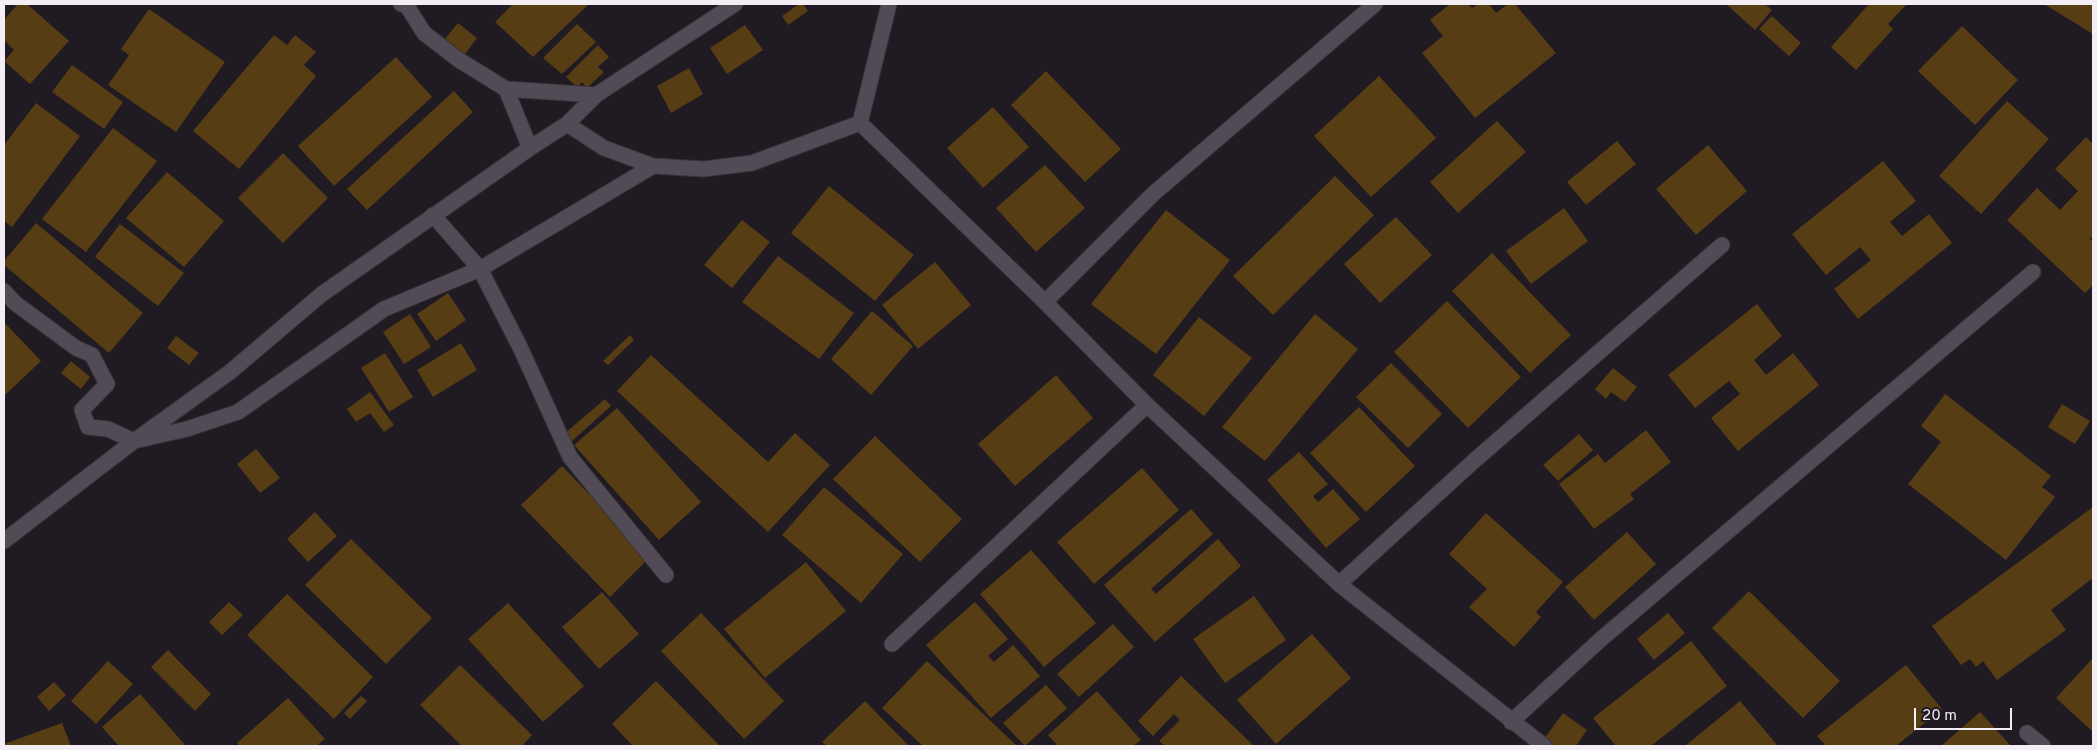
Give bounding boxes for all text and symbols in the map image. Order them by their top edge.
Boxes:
scale bar [1917,698,2014,730]
text: 20 m [1922,707,1957,726]

